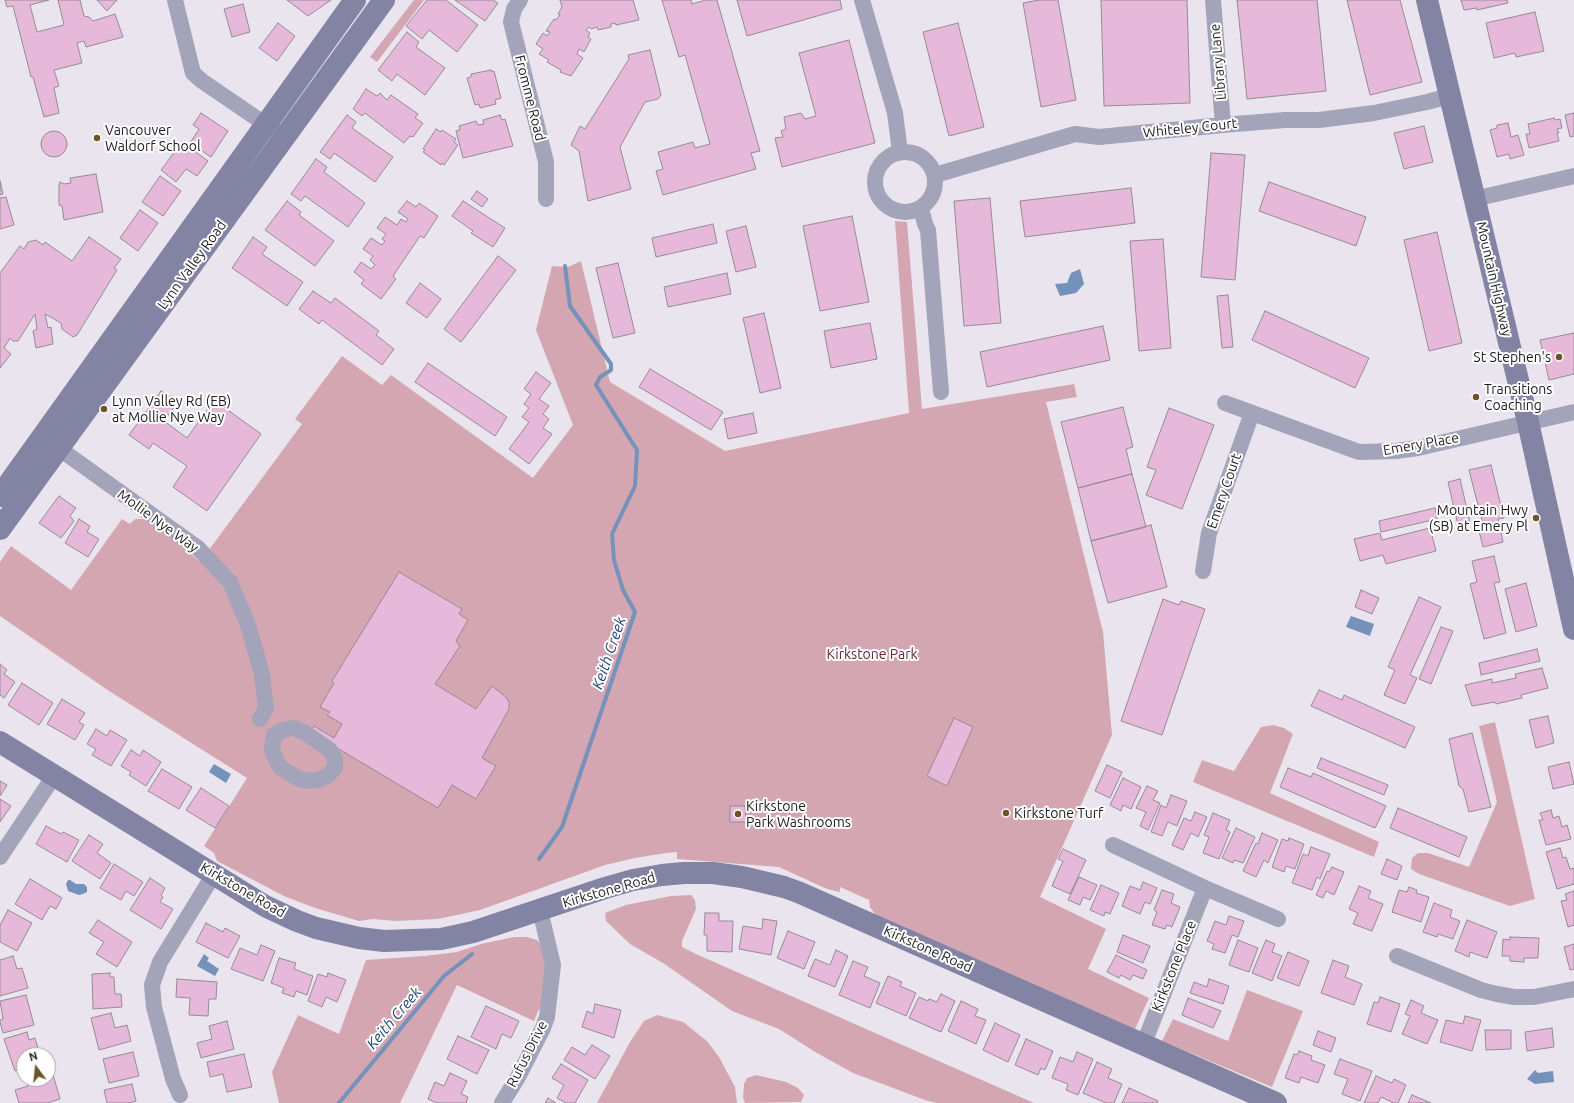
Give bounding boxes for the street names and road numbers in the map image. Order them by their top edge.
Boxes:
street label: Library Lane [1206,23,1230,101]
street label: Fromme Road [511,53,549,143]
street label: Whiteley Court [1142,115,1238,141]
street label: Lynn Valley Road [154,217,230,313]
street label: Mountain Highway [1473,220,1515,338]
street label: Emery Place [1382,429,1460,459]
street label: Emery Court [1203,451,1245,531]
street label: Mollie Nye Way [114,486,202,556]
street label: Kirkstone Road [197,859,289,921]
street label: Kirkstone Road [561,869,657,911]
street label: Kirkstone Place [1148,918,1200,1014]
street label: Kirkstone Road [881,922,975,976]
street label: Rufus Drive [503,1018,551,1090]

